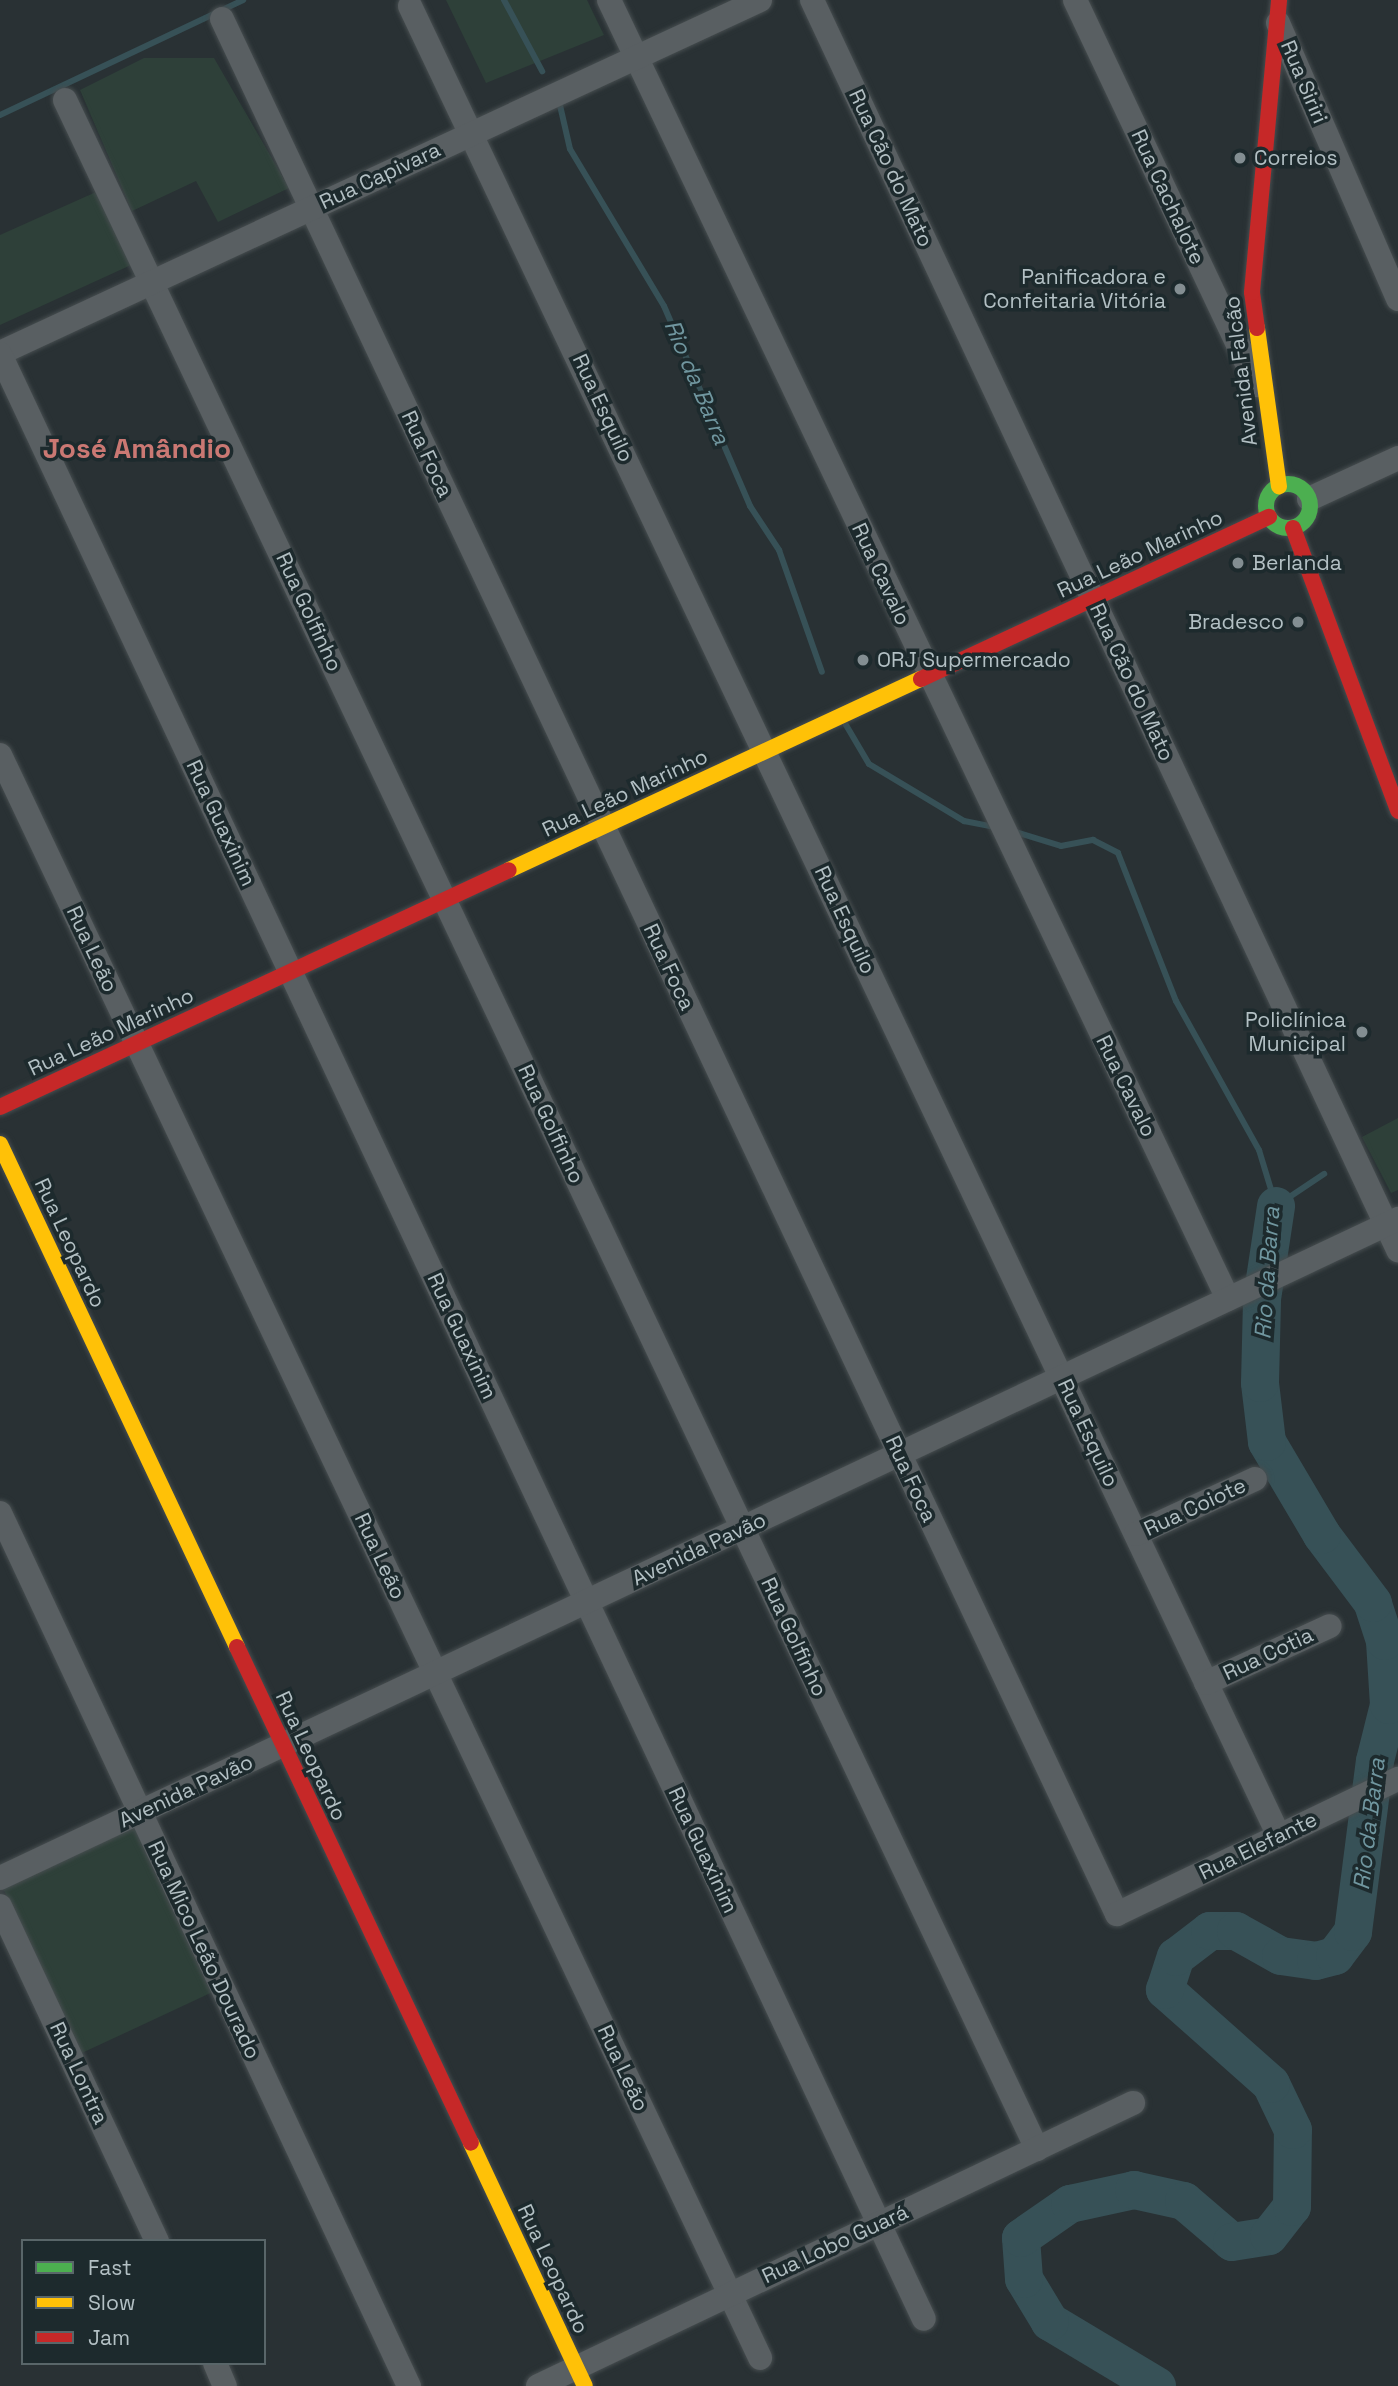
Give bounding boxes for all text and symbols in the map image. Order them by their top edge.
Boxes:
street label: Rua Siriri [1275,37,1333,127]
street label: Rua Cão do Mato [843,85,939,251]
street label: Rua Cachalote [1126,126,1210,268]
street label: Rua Capivara [316,137,444,215]
place label: Correios [1254,145,1338,171]
marker: Correios [1232,150,1248,166]
place label: Panificadora e Confeitaria Vitória [983,264,1166,314]
marker: Panificadora e Confeitaria Vitória [1172,281,1188,297]
street label: Avenida Falcão [1219,295,1263,447]
water label: Rio da Barra [658,315,736,449]
street label: Rua Esquilo [567,350,639,466]
street label: Rua Foca [396,407,458,501]
district label: José Amândio [43,431,231,465]
street label: Rua Leão Marinho [1053,505,1227,603]
street label: Rua Cavalo [846,519,916,629]
street label: Rua Golfinho [270,549,348,675]
place label: Berlanda [1252,550,1342,576]
marker: Berlanda [1230,555,1246,571]
street label: Rua Cão do Mato [1084,599,1180,765]
place label: Bradesco [1188,609,1284,635]
marker: Bradesco [1290,614,1306,630]
place label: ORJ Supermercado [877,647,1071,673]
marker: ORJ Supermercado [855,652,871,668]
street label: Rua Leão Marinho [538,744,712,842]
street label: Rua Guaxinim [181,756,261,890]
street label: Rua Esquilo [809,862,881,978]
street label: Rua Leão [61,902,123,996]
street label: Rua Foca [638,920,700,1014]
street label: Rua Leão Marinho [24,983,198,1081]
place label: Policlínica Municipal [1245,1007,1346,1057]
marker: Policlínica Municipal [1352,1022,1372,1042]
street label: Rua Cavalo [1091,1031,1161,1141]
street label: Rua Golfinho [512,1061,590,1187]
street label: Rua Leopardo [29,1174,111,1312]
water label: Rio da Barra [1249,1206,1285,1340]
street label: Rua Guaxinim [422,1269,502,1403]
street label: Rua Esquilo [1052,1375,1124,1491]
street label: Rua Foca [880,1432,942,1526]
street label: Rua Coiote [1140,1472,1250,1542]
street label: Avenida Pavão [628,1507,770,1591]
street label: Rua Leão [349,1509,411,1603]
street label: Rua Golfinho [755,1574,833,1700]
street label: Rua Cotia [1219,1622,1317,1686]
street label: Rua Leopardo [270,1687,352,1825]
street label: Avenida Pavão [115,1749,257,1833]
water label: Rio da Barra [1347,1756,1391,1892]
street label: Rua Guaxinim [663,1783,743,1917]
street label: Rua Elefante [1195,1807,1321,1885]
street label: Rua Mico Leão Dourado [142,1837,266,2063]
street label: Rua Lontra [44,2018,114,2128]
street label: Rua Leão [592,2021,654,2115]
street label: Rua Lobo Guará [758,2199,912,2289]
street label: Rua Leopardo [512,2200,594,2338]
legend [21,2239,266,2365]
text: Fast [88,2254,132,2281]
text: Slow [88,2289,136,2316]
text: Jam [88,2324,130,2351]

